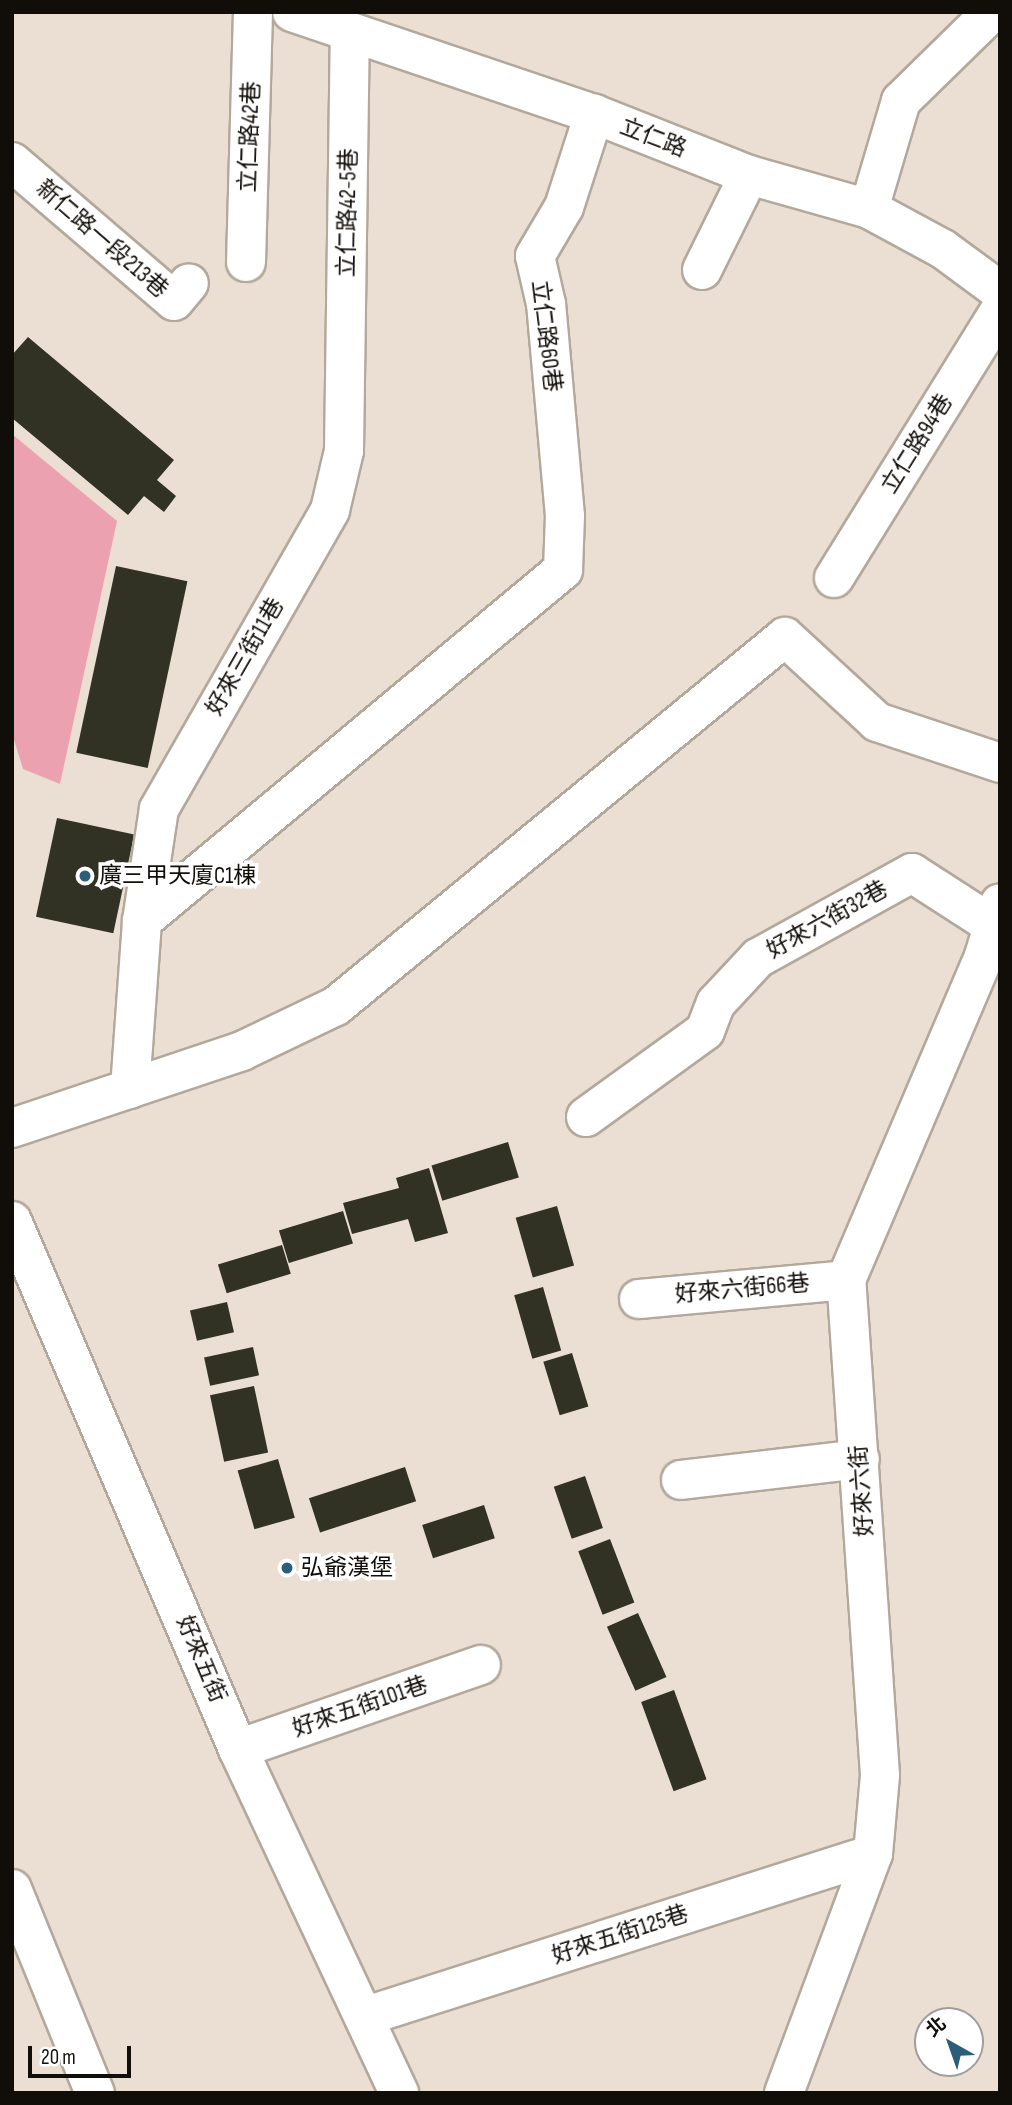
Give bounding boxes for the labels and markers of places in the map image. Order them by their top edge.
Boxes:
place label: 廣三甲天廈C1棟 [99,862,256,890]
marker: 廣三甲天廈C1棟 [77,868,93,884]
place label: 弘爺漢堡 [301,1554,393,1582]
marker: 弘爺漢堡 [279,1560,295,1576]

